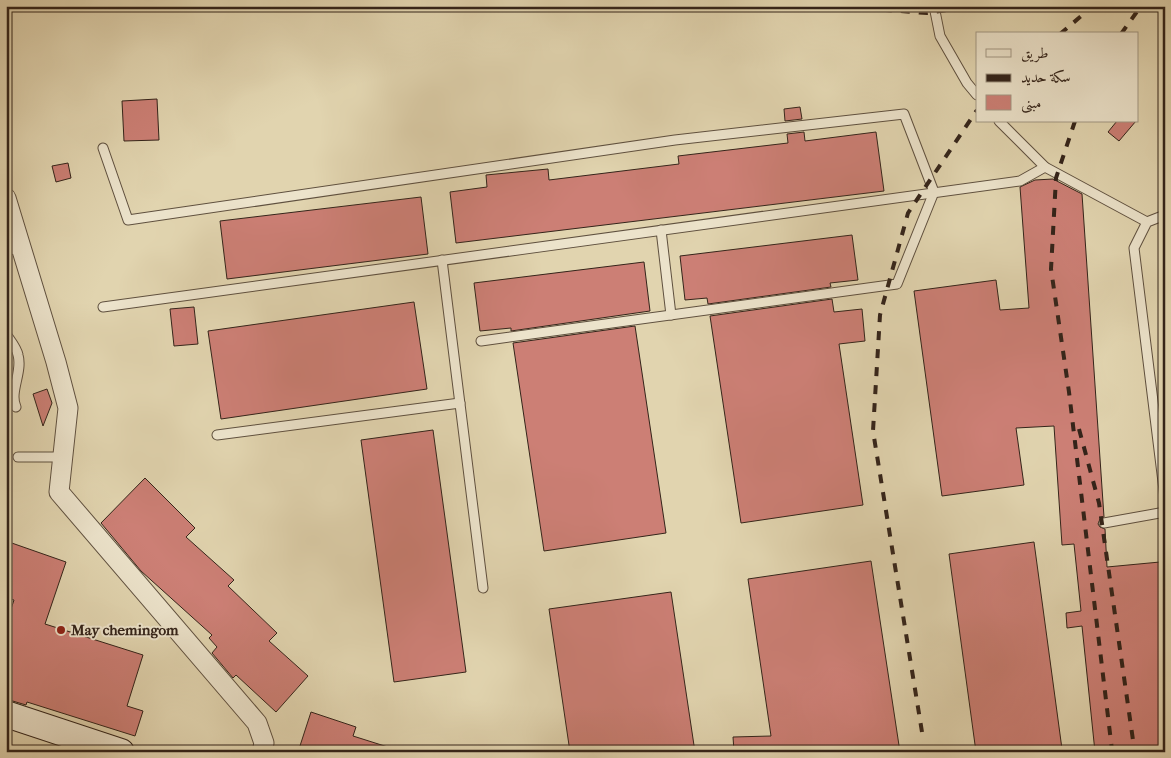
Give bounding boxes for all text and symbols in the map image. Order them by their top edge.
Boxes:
legend [976,32,1138,122]
text: طريق [1021,44,1048,63]
text: سكة حديد [1021,68,1071,86]
text: مبنى [1021,94,1041,114]
place label: May chemingom [70,621,179,639]
marker: May chemingom [55,624,67,636]

